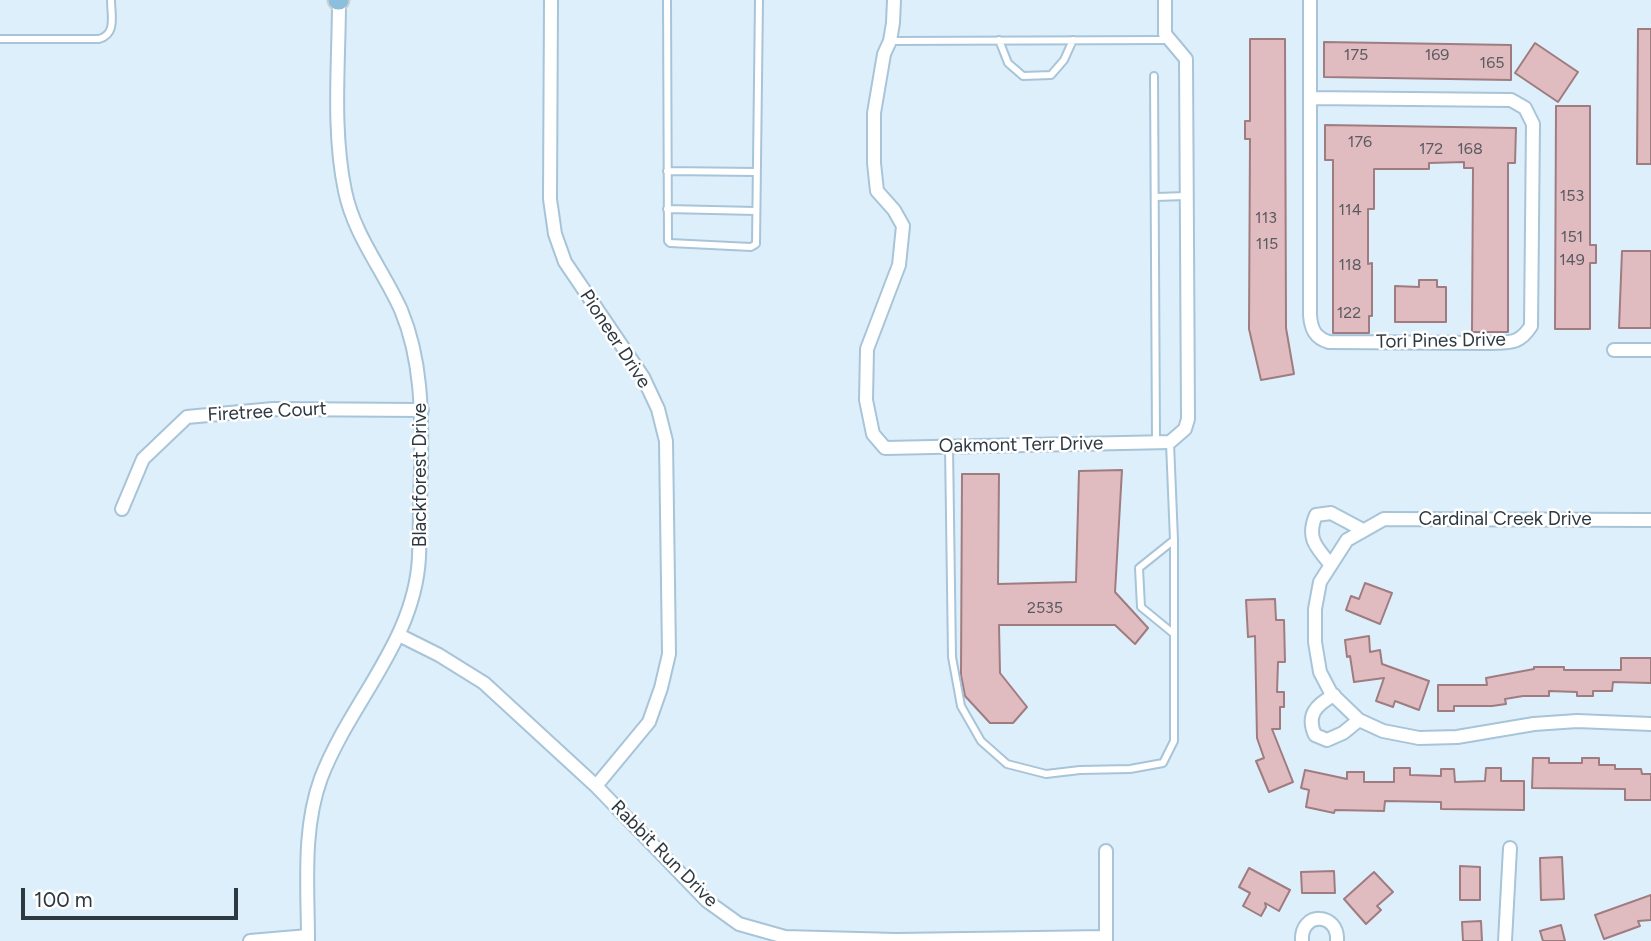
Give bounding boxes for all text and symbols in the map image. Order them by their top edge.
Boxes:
house number: 175 [1344,45,1368,65]
house number: 169 [1425,45,1449,65]
house number: 165 [1480,53,1504,73]
house number: 176 [1348,132,1372,152]
house number: 172 [1419,139,1443,159]
house number: 168 [1457,139,1483,159]
house number: 153 [1560,186,1584,206]
house number: 114 [1338,200,1362,220]
house number: 113 [1255,208,1277,228]
house number: 151 [1561,227,1583,247]
house number: 115 [1256,234,1278,254]
house number: 149 [1559,250,1585,270]
house number: 118 [1338,255,1362,275]
street label: Pioneer Drive [575,285,655,393]
house number: 122 [1337,303,1361,323]
street label: Tori Pines Drive [1376,328,1506,354]
street label: Firetree Court [207,397,327,427]
street label: Blackforest Drive [409,403,431,547]
street label: Oakmont Terr Drive [939,432,1103,458]
street label: Cardinal Creek Drive [1418,508,1592,530]
house number: 2535 [1027,598,1063,618]
street label: Rabbit Run Drive [606,796,722,912]
scale bar [24,874,242,918]
text: 100 m [34,887,93,912]

